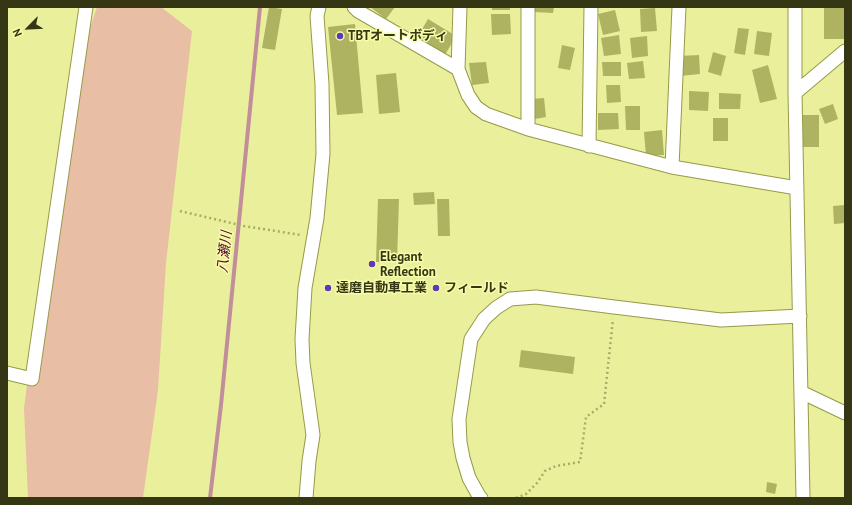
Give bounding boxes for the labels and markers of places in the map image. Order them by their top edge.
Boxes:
place label: TBTオートボディ [348,28,448,44]
marker: TBTオートボディ [335,31,345,41]
place label: Elegant Reflection [380,249,436,280]
marker: Elegant Reflection [367,259,377,269]
place label: 達磨自動車工業 [336,280,427,296]
place label: フィールド [444,280,509,296]
marker: 達磨自動車工業 [323,283,333,293]
marker: フィールド [431,283,441,293]

